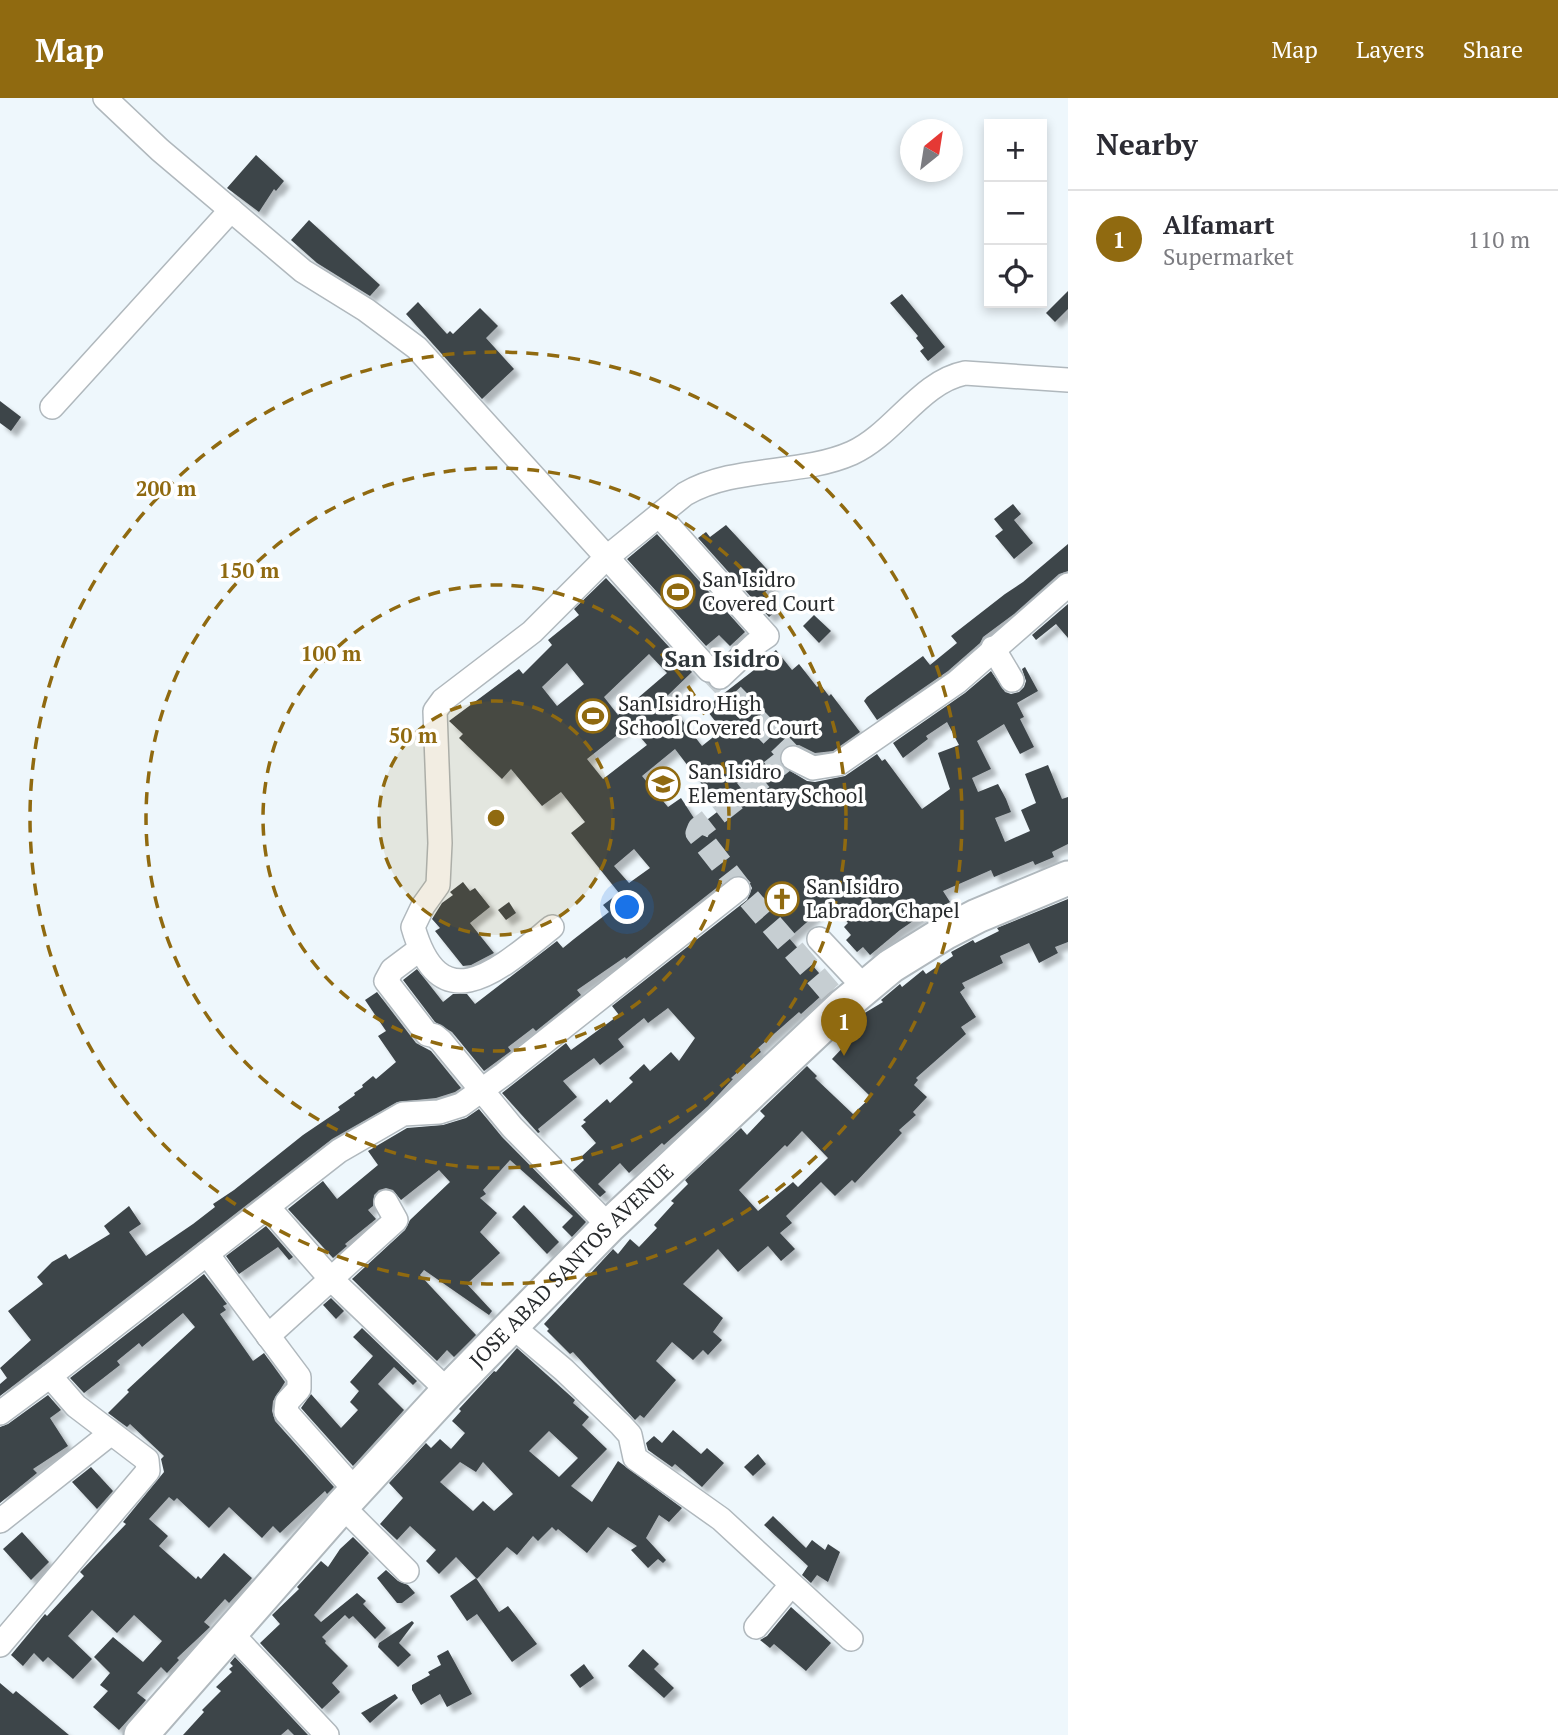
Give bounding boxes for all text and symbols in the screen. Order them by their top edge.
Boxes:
text: Map [35,28,104,71]
text: Map [1271,33,1318,65]
text: Layers [1356,33,1425,65]
text: Share [1463,33,1523,65]
north arrow [900,119,963,182]
map controls [984,119,1047,308]
button: + [984,119,1047,182]
text: Nearby [1096,124,1198,164]
button: − [984,182,1047,245]
text: Alfamart [1163,207,1275,241]
text: 1 [1113,224,1126,255]
text: 110 m [1468,224,1530,255]
text: Supermarket [1163,241,1294,272]
button: locate [984,245,1047,308]
text: 200 m [136,474,197,502]
text: 150 m [219,556,280,584]
place label: San Isidro Covered Court [702,565,835,617]
sports icon: San Isidro Covered Court [659,573,697,611]
text: 100 m [301,639,362,667]
district label: San Isidro [664,642,780,674]
place label: San Isidro High School Covered Court [618,689,819,741]
sports icon: San Isidro High School Covered Court [574,697,612,735]
text: 50 m [389,721,438,749]
place label: San Isidro Elementary School [688,757,864,809]
school or university icon: San Isidro Elementary School [644,765,682,803]
centre of rings [484,806,508,830]
place label: San Isidro Labrador Chapel [806,872,960,924]
church icon: San Isidro Labrador Chapel [763,880,801,918]
your location [610,890,644,924]
pin: 1 [821,998,867,1056]
street label: JOSE ABAD SANTOS AVENUE [463,1157,679,1374]

